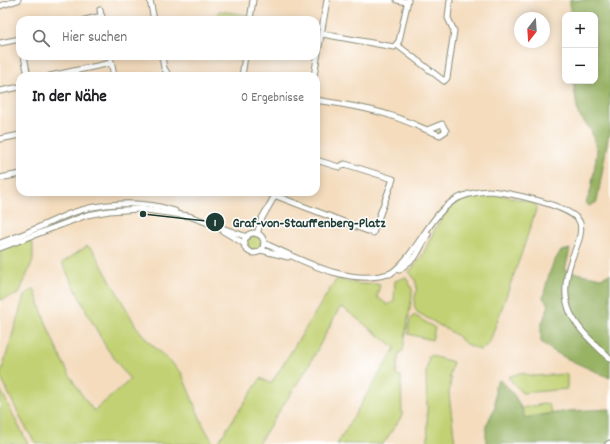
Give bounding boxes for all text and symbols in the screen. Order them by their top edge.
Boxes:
north arrow [514,12,550,48]
map controls [562,12,598,84]
button: + [562,12,598,48]
search box [16,16,320,60]
icon: search [30,27,52,49]
text: Hier suchen [62,27,127,49]
button: − [562,48,598,84]
text: In der Nähe [32,86,107,110]
text: 0 Ergebnisse [241,89,304,108]
callout: Graf-von-Stauffenberg-Platz [205,209,394,235]
text: Graf-von-Stauffenberg-Platz [233,214,386,234]
text: 1 [214,215,217,232]

